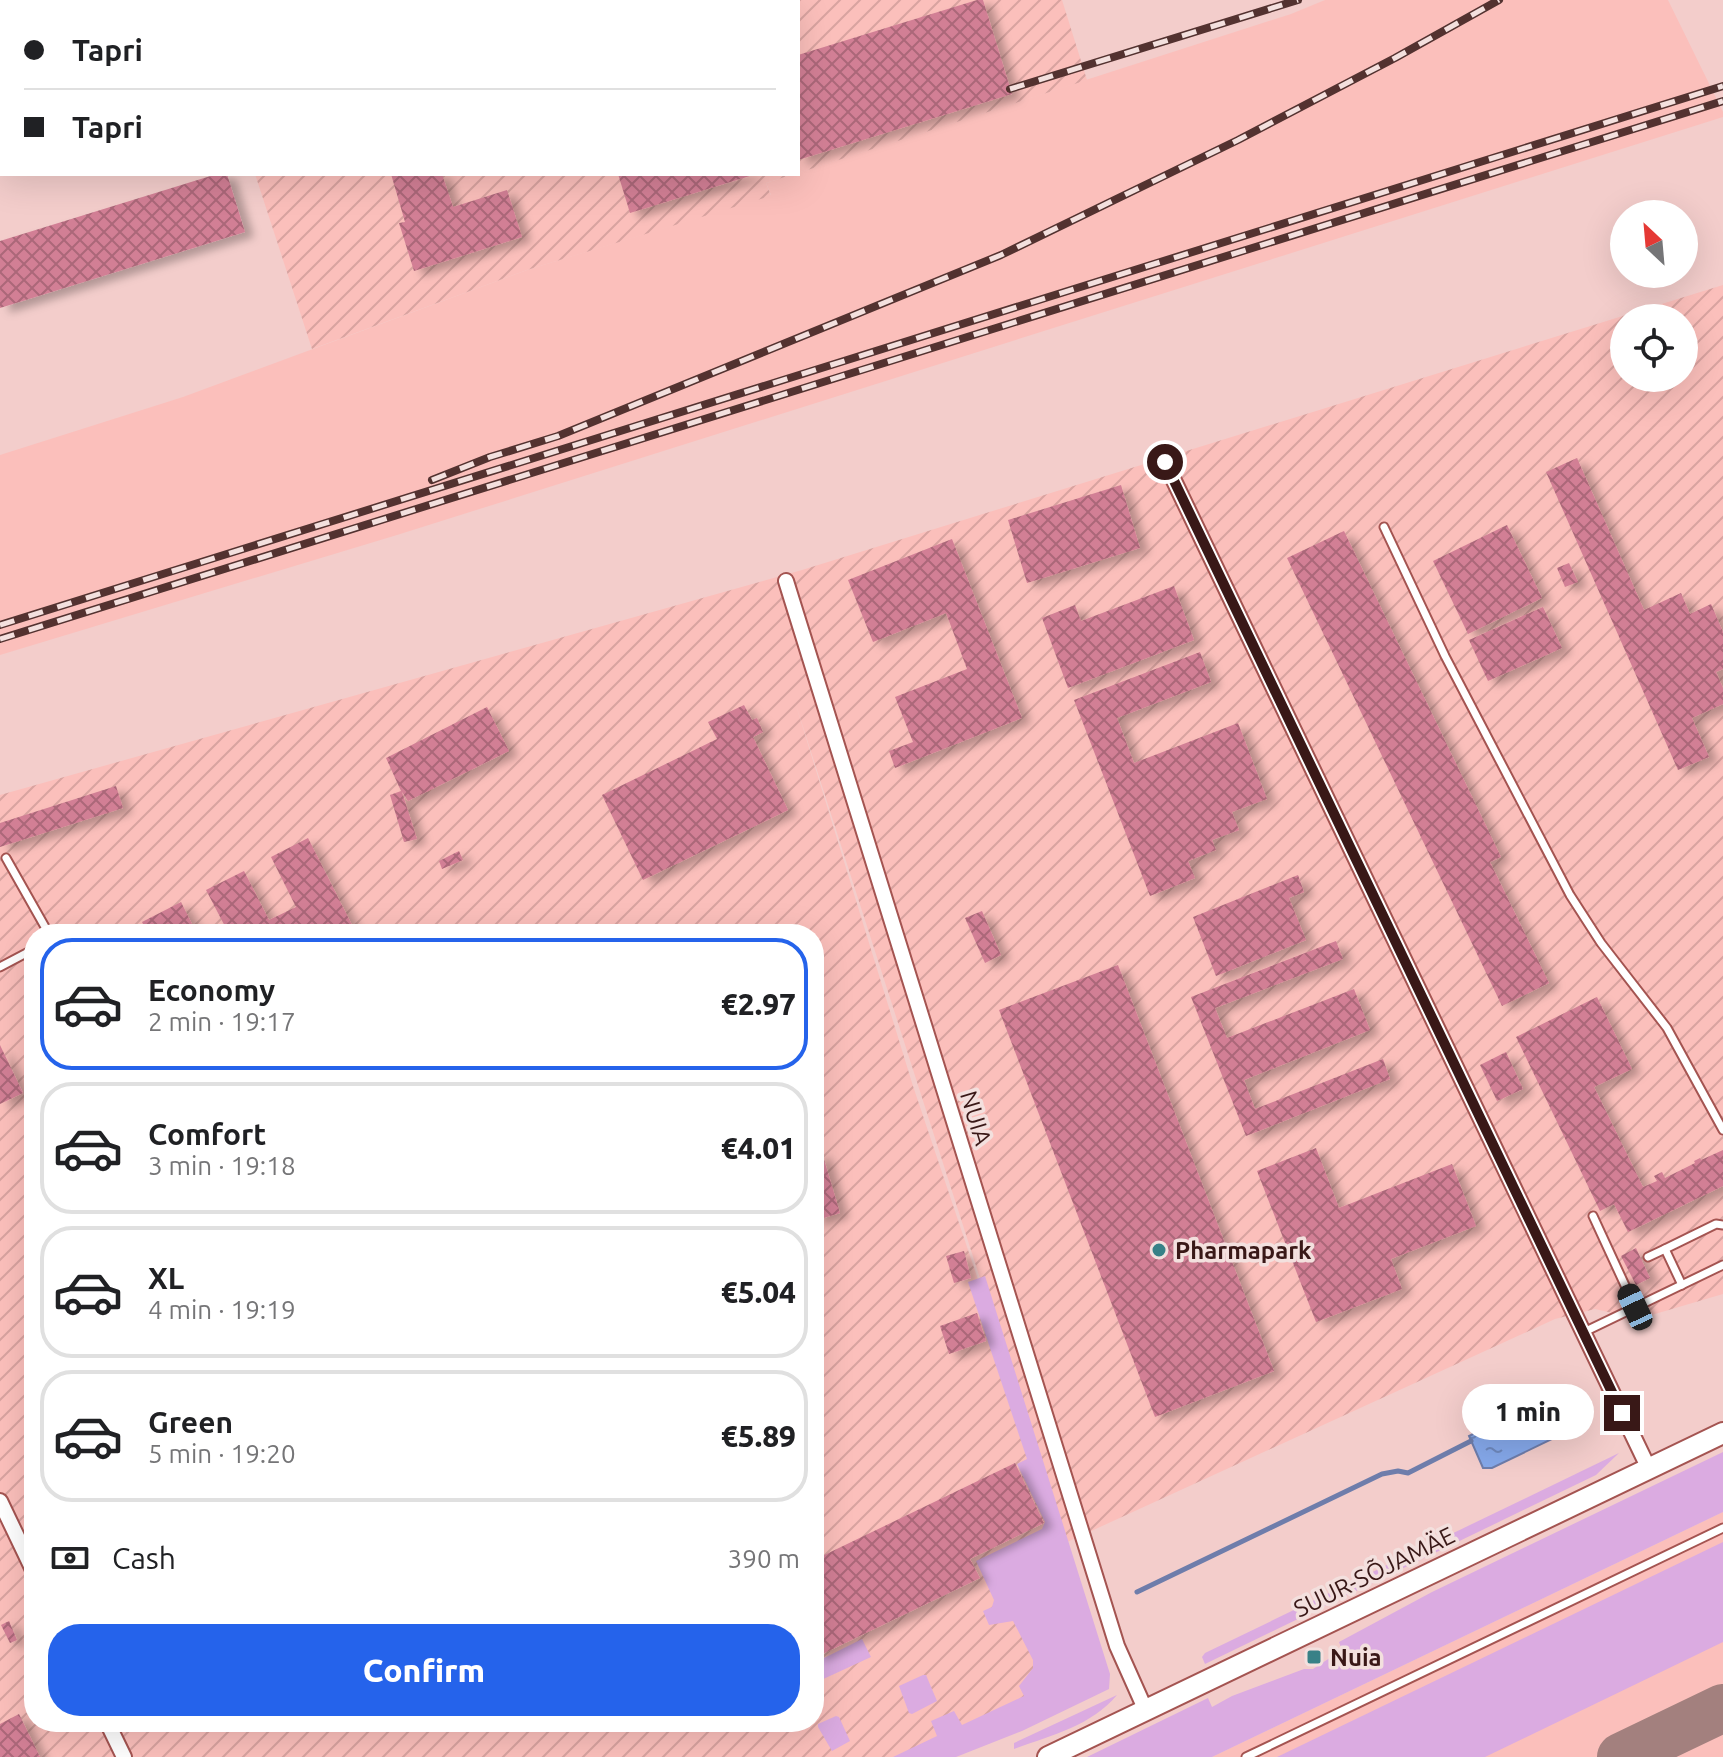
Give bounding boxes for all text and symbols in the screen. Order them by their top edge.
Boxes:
text: Tapri [72,33,143,67]
text: Tapri [72,110,143,144]
north arrow [1610,200,1698,288]
map controls [1610,200,1698,392]
button: locate [1610,304,1698,392]
route start [1147,444,1183,480]
icon: car [52,968,124,1040]
text: Economy [148,973,275,1007]
text: €2.97 [721,987,796,1021]
text: 2 min · 19:17 [148,1007,296,1036]
street label: NUIA [955,1088,997,1149]
icon: car [52,1112,124,1184]
text: Comfort [148,1117,266,1151]
text: €4.01 [721,1131,796,1165]
text: 3 min · 19:18 [148,1151,296,1180]
place label: Pharmapark [1175,1237,1312,1264]
marker: Pharmapark [1150,1241,1168,1259]
icon: car [52,1256,124,1328]
text: XL [148,1261,184,1295]
text: €5.04 [721,1275,796,1309]
car [1614,1280,1656,1334]
text: 4 min · 19:19 [148,1295,296,1324]
callout: 1 min [1462,1385,1594,1441]
route end [1604,1395,1640,1431]
text: 1 min [1495,1397,1561,1426]
icon: car [52,1400,124,1472]
text: Green [148,1405,233,1439]
text: €5.89 [721,1419,796,1453]
text: 5 min · 19:20 [148,1439,296,1468]
street label: SUUR-SÕJAMÄE [1289,1521,1459,1623]
icon: cash [48,1536,92,1580]
text: Cash [112,1541,176,1575]
text: 390 m [728,1544,800,1573]
button: Confirm [48,1624,800,1716]
place label: Nuia [1330,1644,1382,1671]
marker: Nuia [1305,1648,1323,1666]

